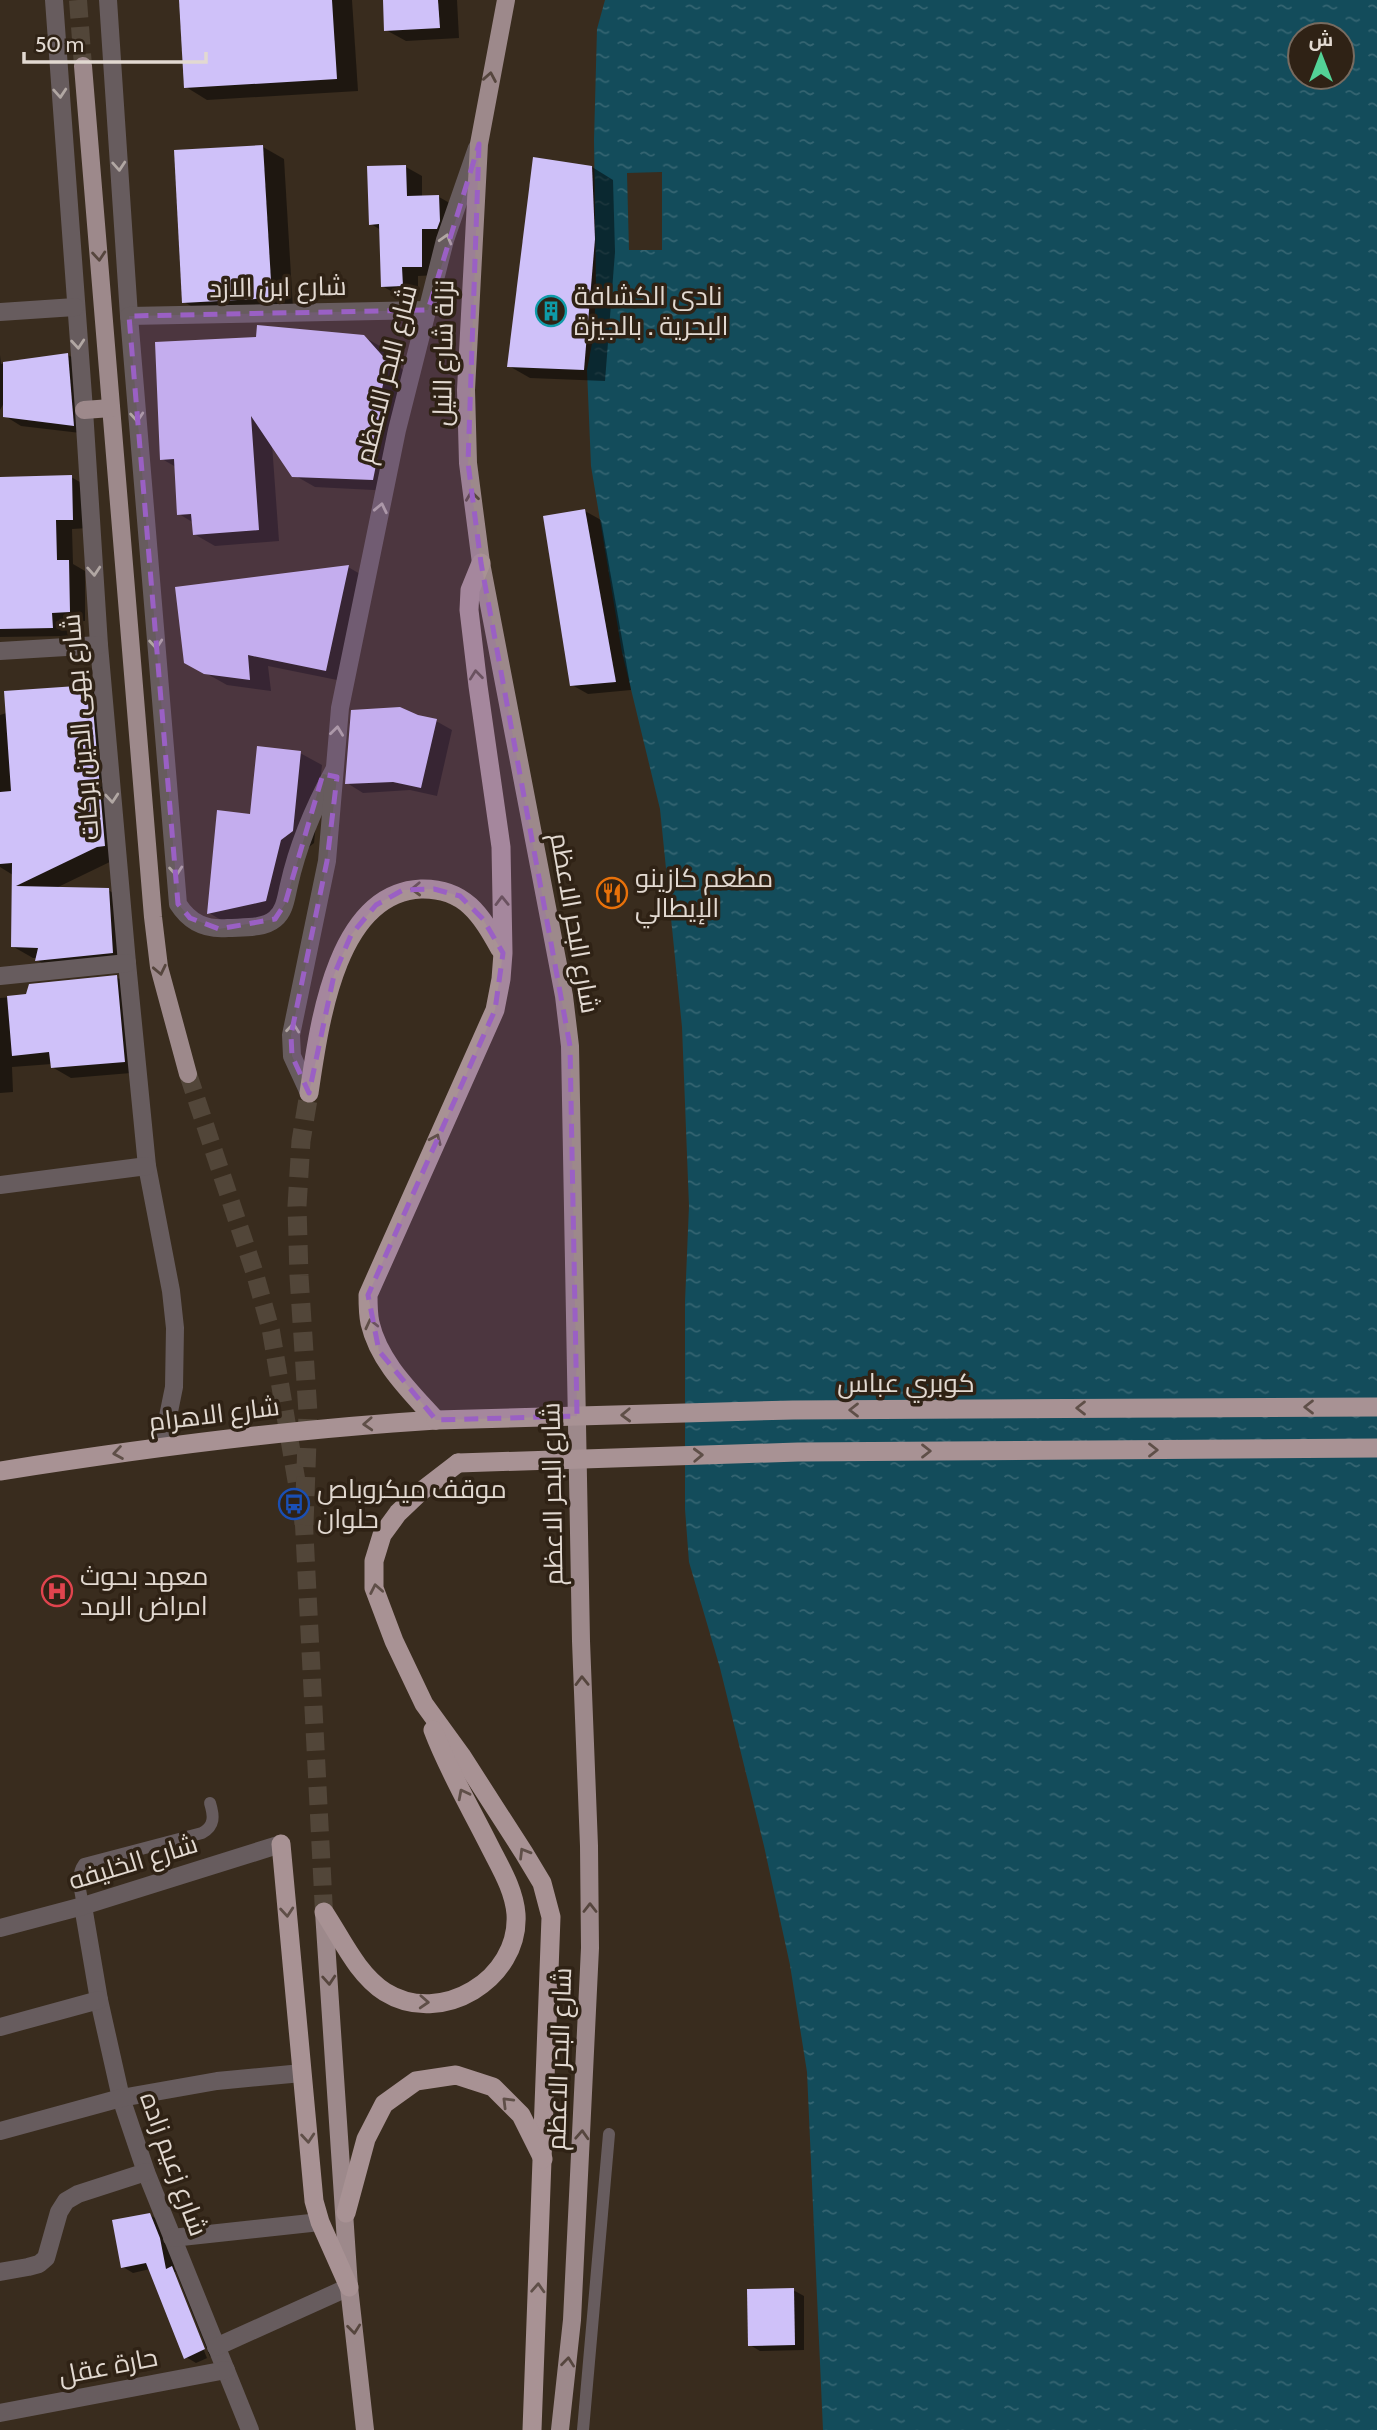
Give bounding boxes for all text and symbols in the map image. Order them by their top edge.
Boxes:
scale bar [24,21,206,65]
north arrow [1286,21,1356,91]
text: ش [1309,28,1333,51]
text: 50 m [35,32,84,57]
one-way arrow [482,71,497,83]
one-way arrow [52,87,67,98]
one-way arrow [111,161,126,172]
one-way arrow [437,234,452,246]
one-way arrow [91,251,106,262]
street label: شارع ابن الازد [209,270,347,305]
street label: نزلة شارع النيل [426,279,461,427]
place label: نادى الكشافة البحرية . بالجيزة [574,280,729,342]
street label: شارع البحر الاعظم [348,281,426,467]
building icon: نادى الكشافة البحرية . بالجيزة [534,294,568,328]
one-way arrow [70,339,85,350]
one-way arrow [129,412,144,423]
one-way arrow [465,490,480,501]
one-way arrow [372,502,387,514]
one-way arrow [86,566,101,577]
street label: شارع بهى الدين بركات [54,612,107,842]
one-way arrow [148,639,163,650]
one-way arrow [469,669,484,681]
one-way arrow [330,725,345,737]
one-way arrow [105,792,120,803]
street label: شارع البحر الاعظم [541,830,607,1016]
place label: مطعم كازينو الإيطالي [635,862,773,929]
one-way arrow [168,865,183,876]
restaurant icon: مطعم كازينو الإيطالي [595,876,629,910]
one-way arrow [410,882,421,897]
one-way arrow [494,895,510,905]
one-way arrow [152,964,167,976]
one-way arrow [285,1022,300,1034]
one-way arrow [428,1134,442,1146]
one-way arrow [365,1318,380,1330]
street label: كوبري عباس [837,1367,975,1403]
street label: شارع الاهرام [147,1390,282,1440]
one-way arrow [1303,1399,1314,1415]
one-way arrow [1076,1400,1086,1416]
street label: شارع البحر الاعظم [534,1402,572,1586]
one-way arrow [848,1402,859,1418]
one-way arrow [621,1407,632,1422]
one-way arrow [362,1416,373,1431]
one-way arrow [1148,1442,1159,1458]
one-way arrow [921,1443,931,1459]
one-way arrow [112,1445,123,1460]
one-way arrow [693,1448,704,1463]
place label: موقف ميكروباص حلوان [317,1473,507,1535]
bus stop icon: موقف ميكروباص حلوان [277,1487,311,1521]
place label: معهد بحوث امراض الرمد [80,1560,208,1622]
hospital icon: معهد بحوث امراض الرمد [40,1574,74,1608]
one-way arrow [370,1583,385,1595]
one-way arrow [574,1675,590,1685]
one-way arrow [458,1789,472,1801]
street label: شارع الخليفه [65,1827,202,1898]
one-way arrow [519,1847,532,1860]
one-way arrow [582,1902,598,1913]
one-way arrow [279,1907,294,1918]
street label: شارع البحر الاعظم [540,1967,580,2151]
one-way arrow [321,1975,336,1986]
one-way arrow [419,1995,430,2010]
street label: شارع زعيم زاده [131,2088,215,2241]
one-way arrow [503,2097,516,2110]
one-way arrow [575,2129,590,2140]
one-way arrow [300,2133,315,2144]
one-way arrow [530,2283,545,2294]
one-way arrow [346,2324,361,2335]
street label: حارة عقل [56,2341,160,2391]
one-way arrow [560,2356,575,2368]

